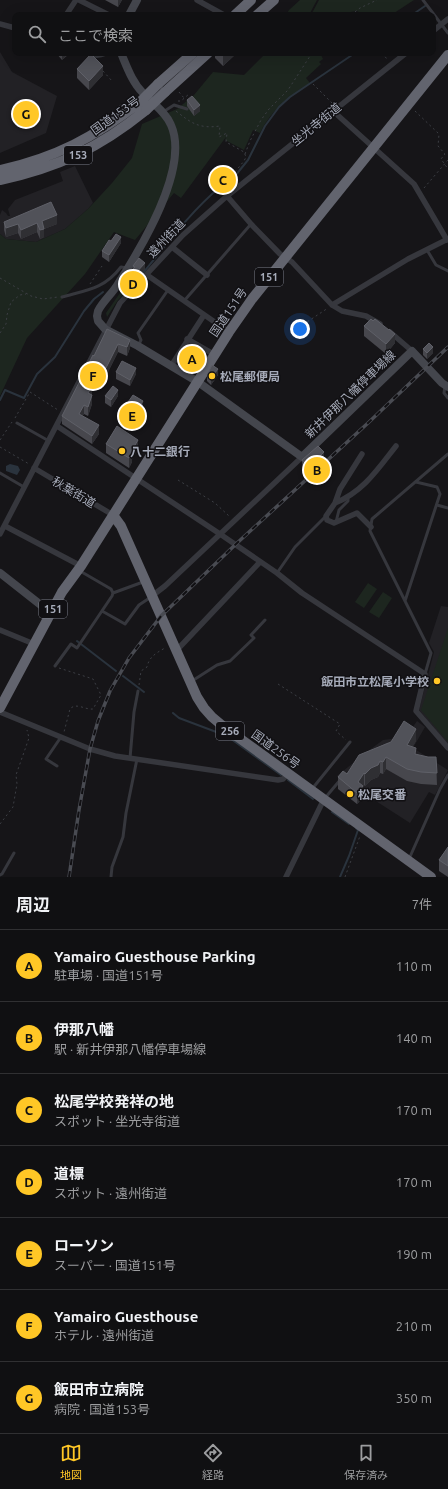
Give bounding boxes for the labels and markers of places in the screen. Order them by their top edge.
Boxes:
pin: G [13,99,39,129]
pin: C [210,165,236,195]
pin: D [120,269,146,299]
pin: A [179,344,205,374]
pin: F [80,361,106,391]
place label: 松尾郵便局 [220,370,280,383]
marker: 松尾郵便局 [207,371,217,381]
pin: E [119,401,145,431]
place label: 八十二銀行 [130,445,190,458]
marker: 八十二銀行 [117,446,127,456]
pin: B [304,455,330,485]
place label: 飯田市立松尾小学校 [321,675,429,688]
marker: 飯田市立松尾小学校 [432,676,442,686]
place label: 松尾交番 [358,788,407,801]
marker: 松尾交番 [345,789,355,799]

